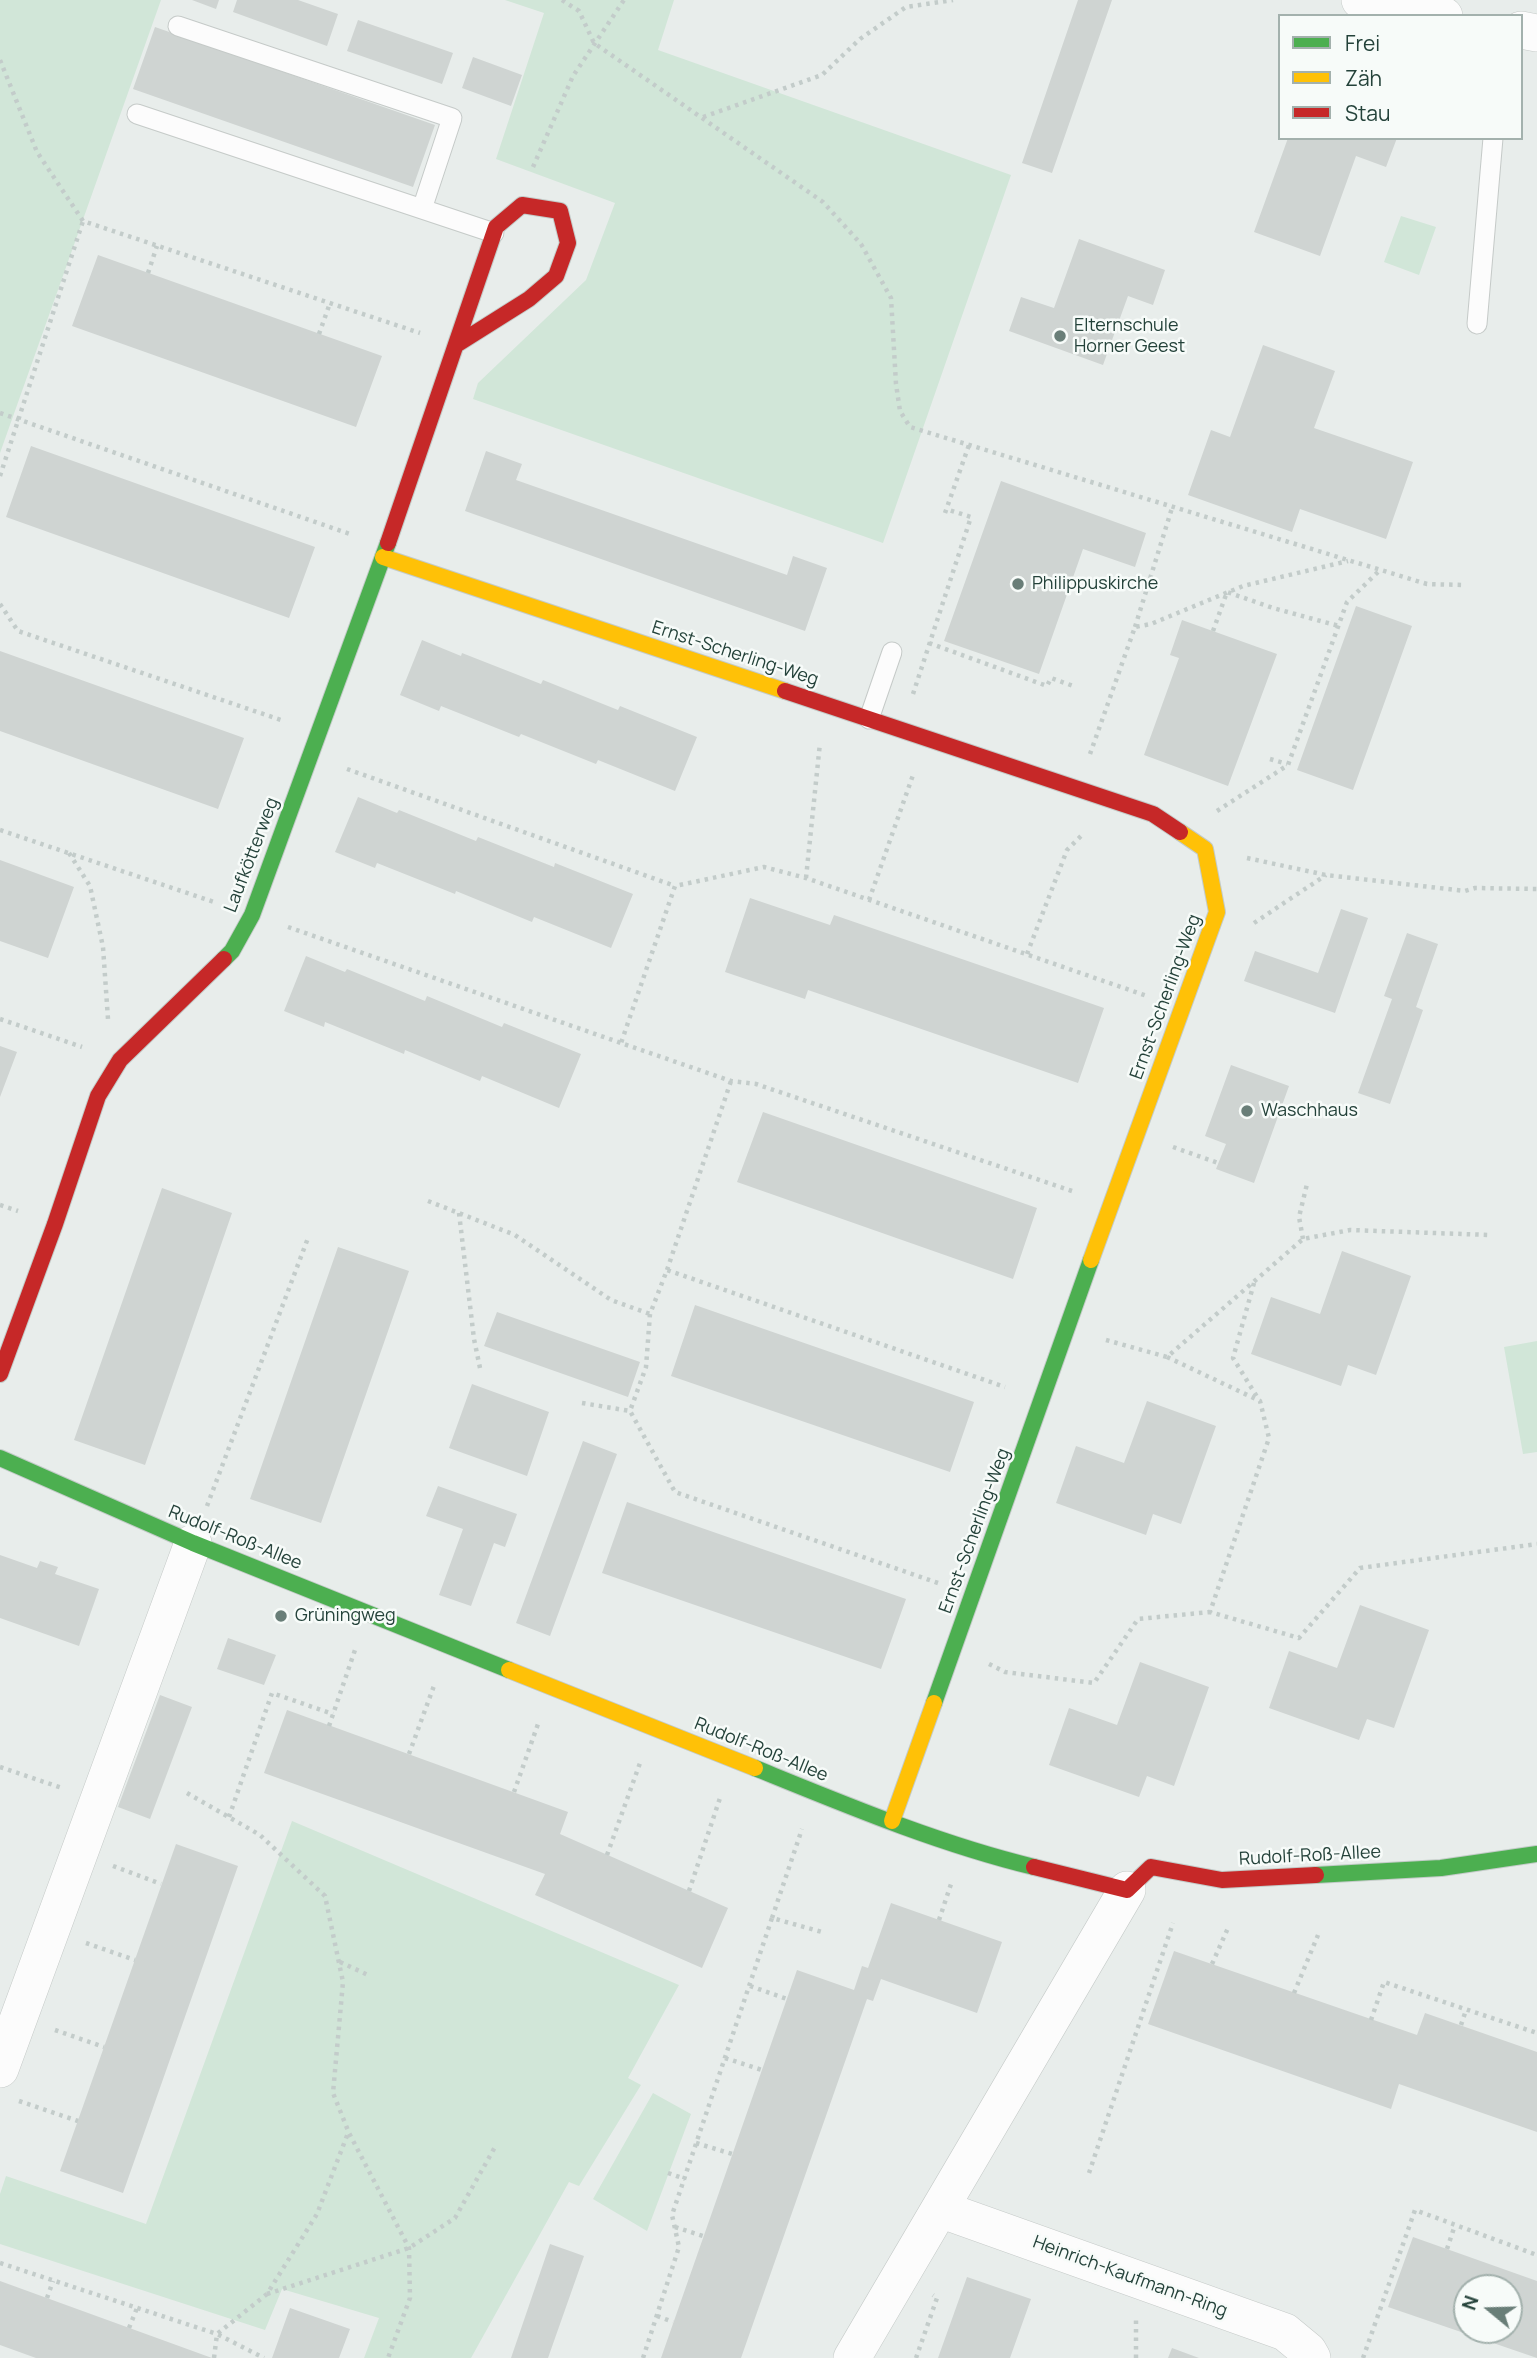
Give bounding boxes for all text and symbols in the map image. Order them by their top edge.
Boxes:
legend [1278,14,1523,140]
text: Frei [1345,29,1380,57]
text: Zäh [1345,64,1382,92]
text: Stau [1345,99,1391,127]
place label: Elternschule Horner Geest [1074,315,1185,358]
marker: Elternschule Horner Geest [1052,328,1068,344]
place label: Philippuskirche [1032,573,1158,595]
marker: Philippuskirche [1010,576,1026,592]
street label: Ernst-Scherling-Weg [649,617,821,691]
street label: Laufkötterweg [220,795,284,915]
street label: Ernst-Scherling-Weg [1126,912,1206,1082]
place label: Waschhaus [1261,1100,1358,1122]
marker: Waschhaus [1239,1103,1255,1119]
street label: Ernst-Scherling-Weg [935,1446,1015,1616]
street label: Rudolf-Roß-Allee [165,1501,305,1575]
place label: Grüningweg [295,1605,396,1627]
marker: Grüningweg [273,1608,289,1624]
street label: Rudolf-Roß-Allee [691,1713,831,1787]
street label: Rudolf-Roß-Allee [1238,1841,1382,1871]
street label: Heinrich-Kaufmann-Ring [1030,2232,1230,2322]
north arrow [1453,2274,1523,2344]
text: N [1456,2292,1485,2314]

